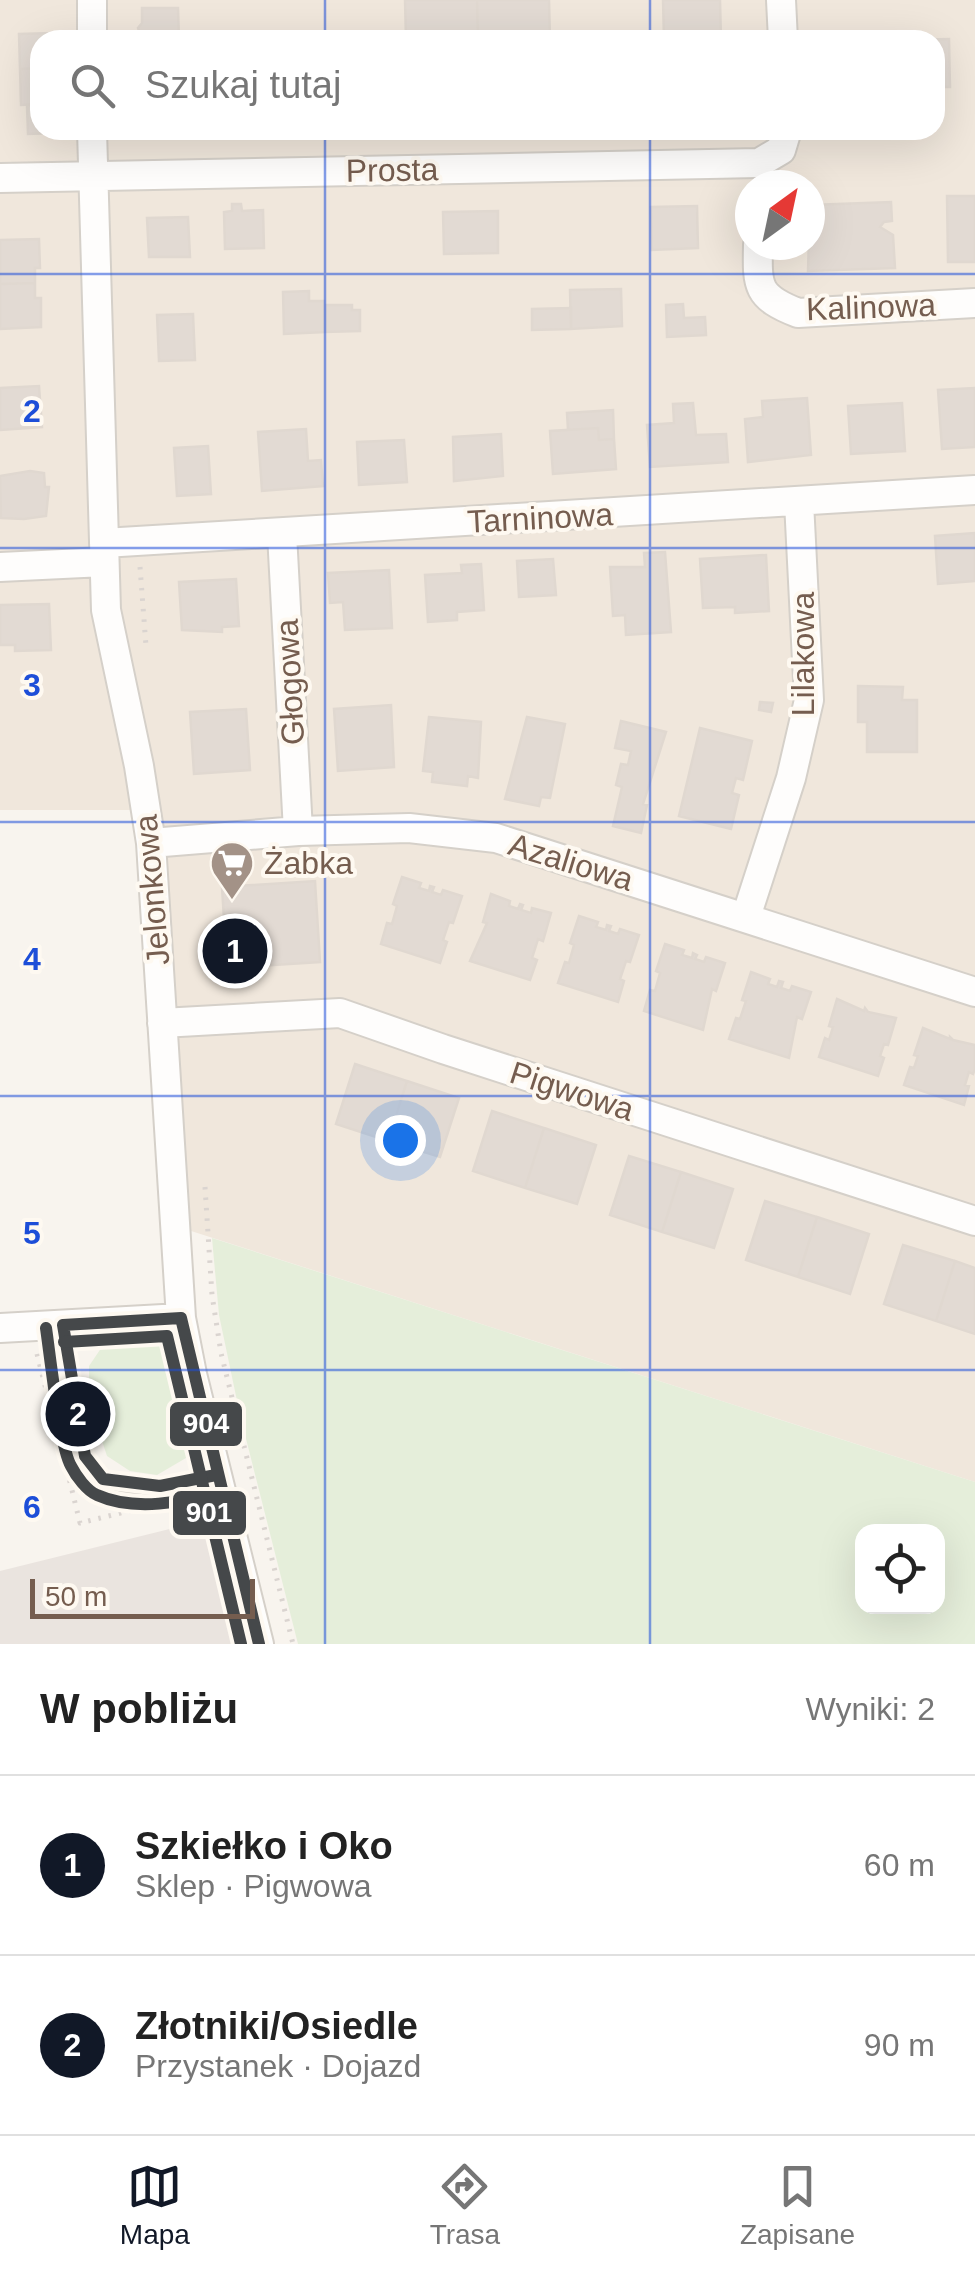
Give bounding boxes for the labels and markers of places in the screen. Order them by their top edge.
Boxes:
supermarket icon: Żabka [209,840,255,901]
place label: Żabka [264,845,353,881]
pin: 1 [202,914,268,988]
pin: 2 [46,1376,110,1452]

